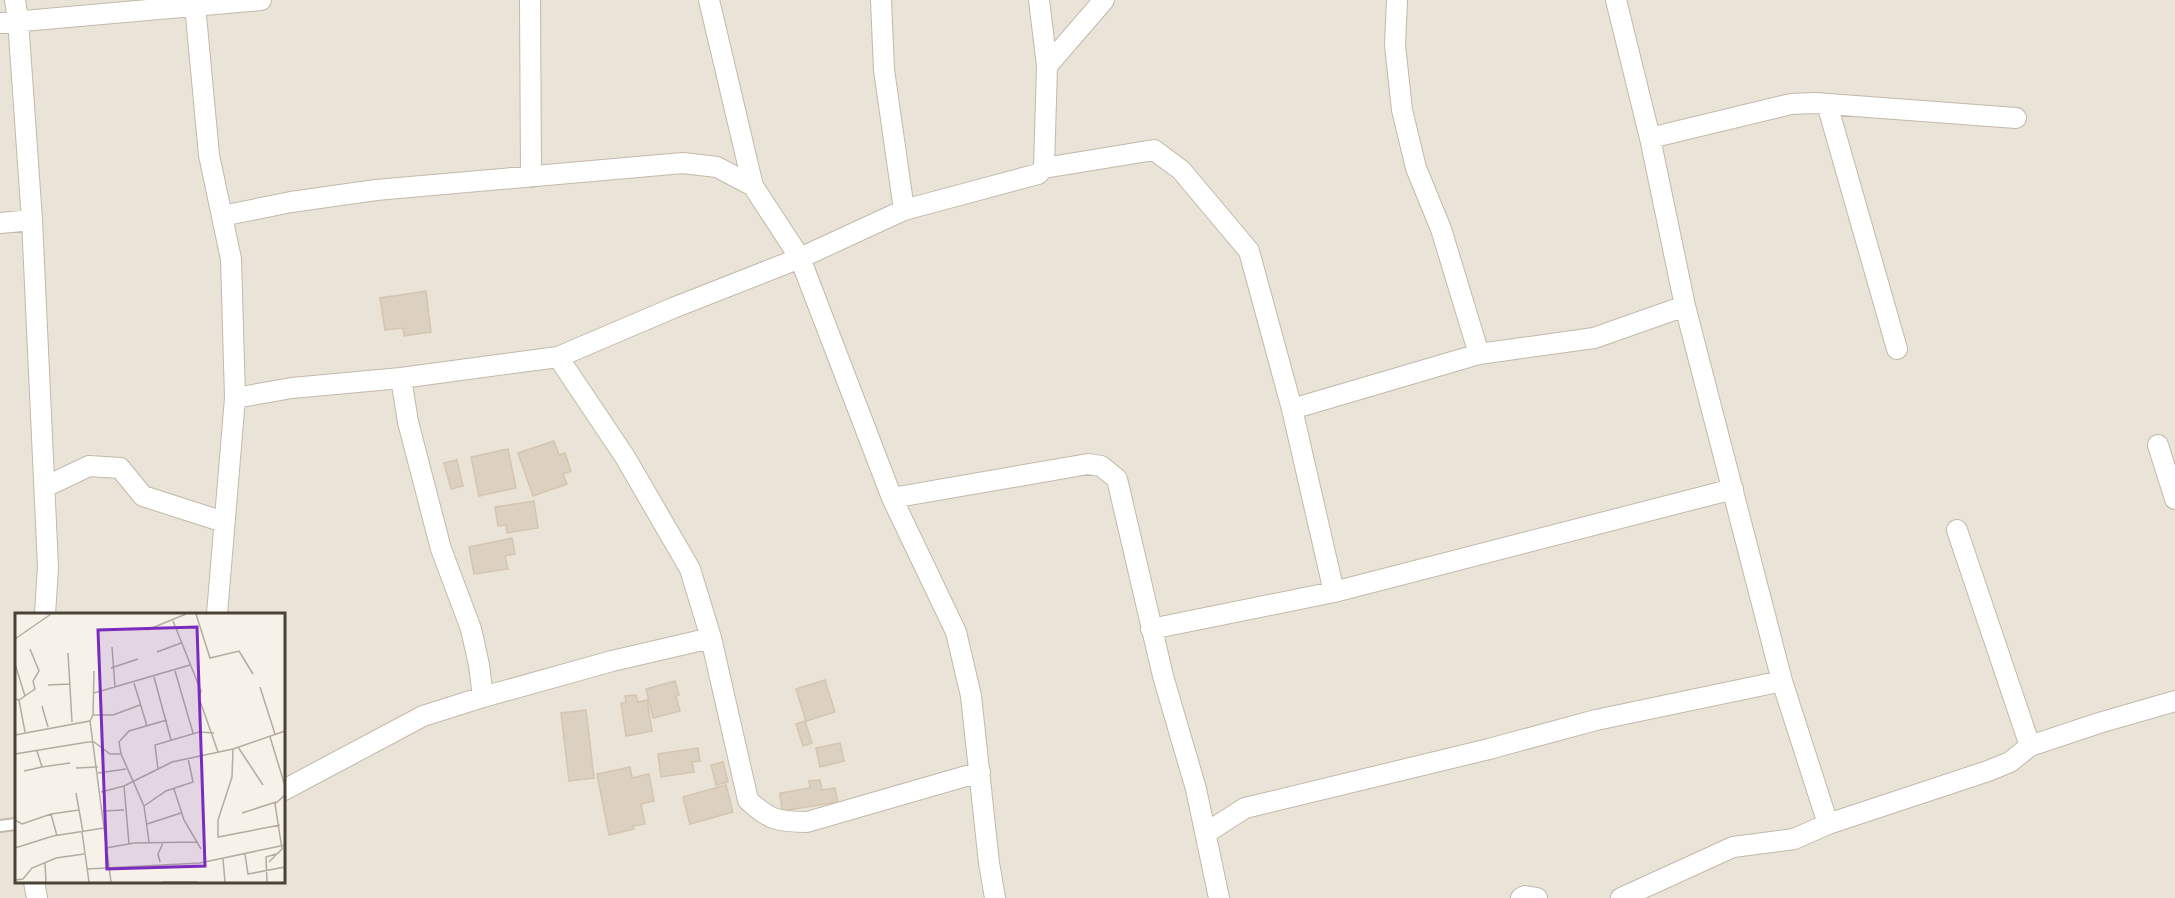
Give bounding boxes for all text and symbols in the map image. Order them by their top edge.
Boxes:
inset map [15,613,285,883]

